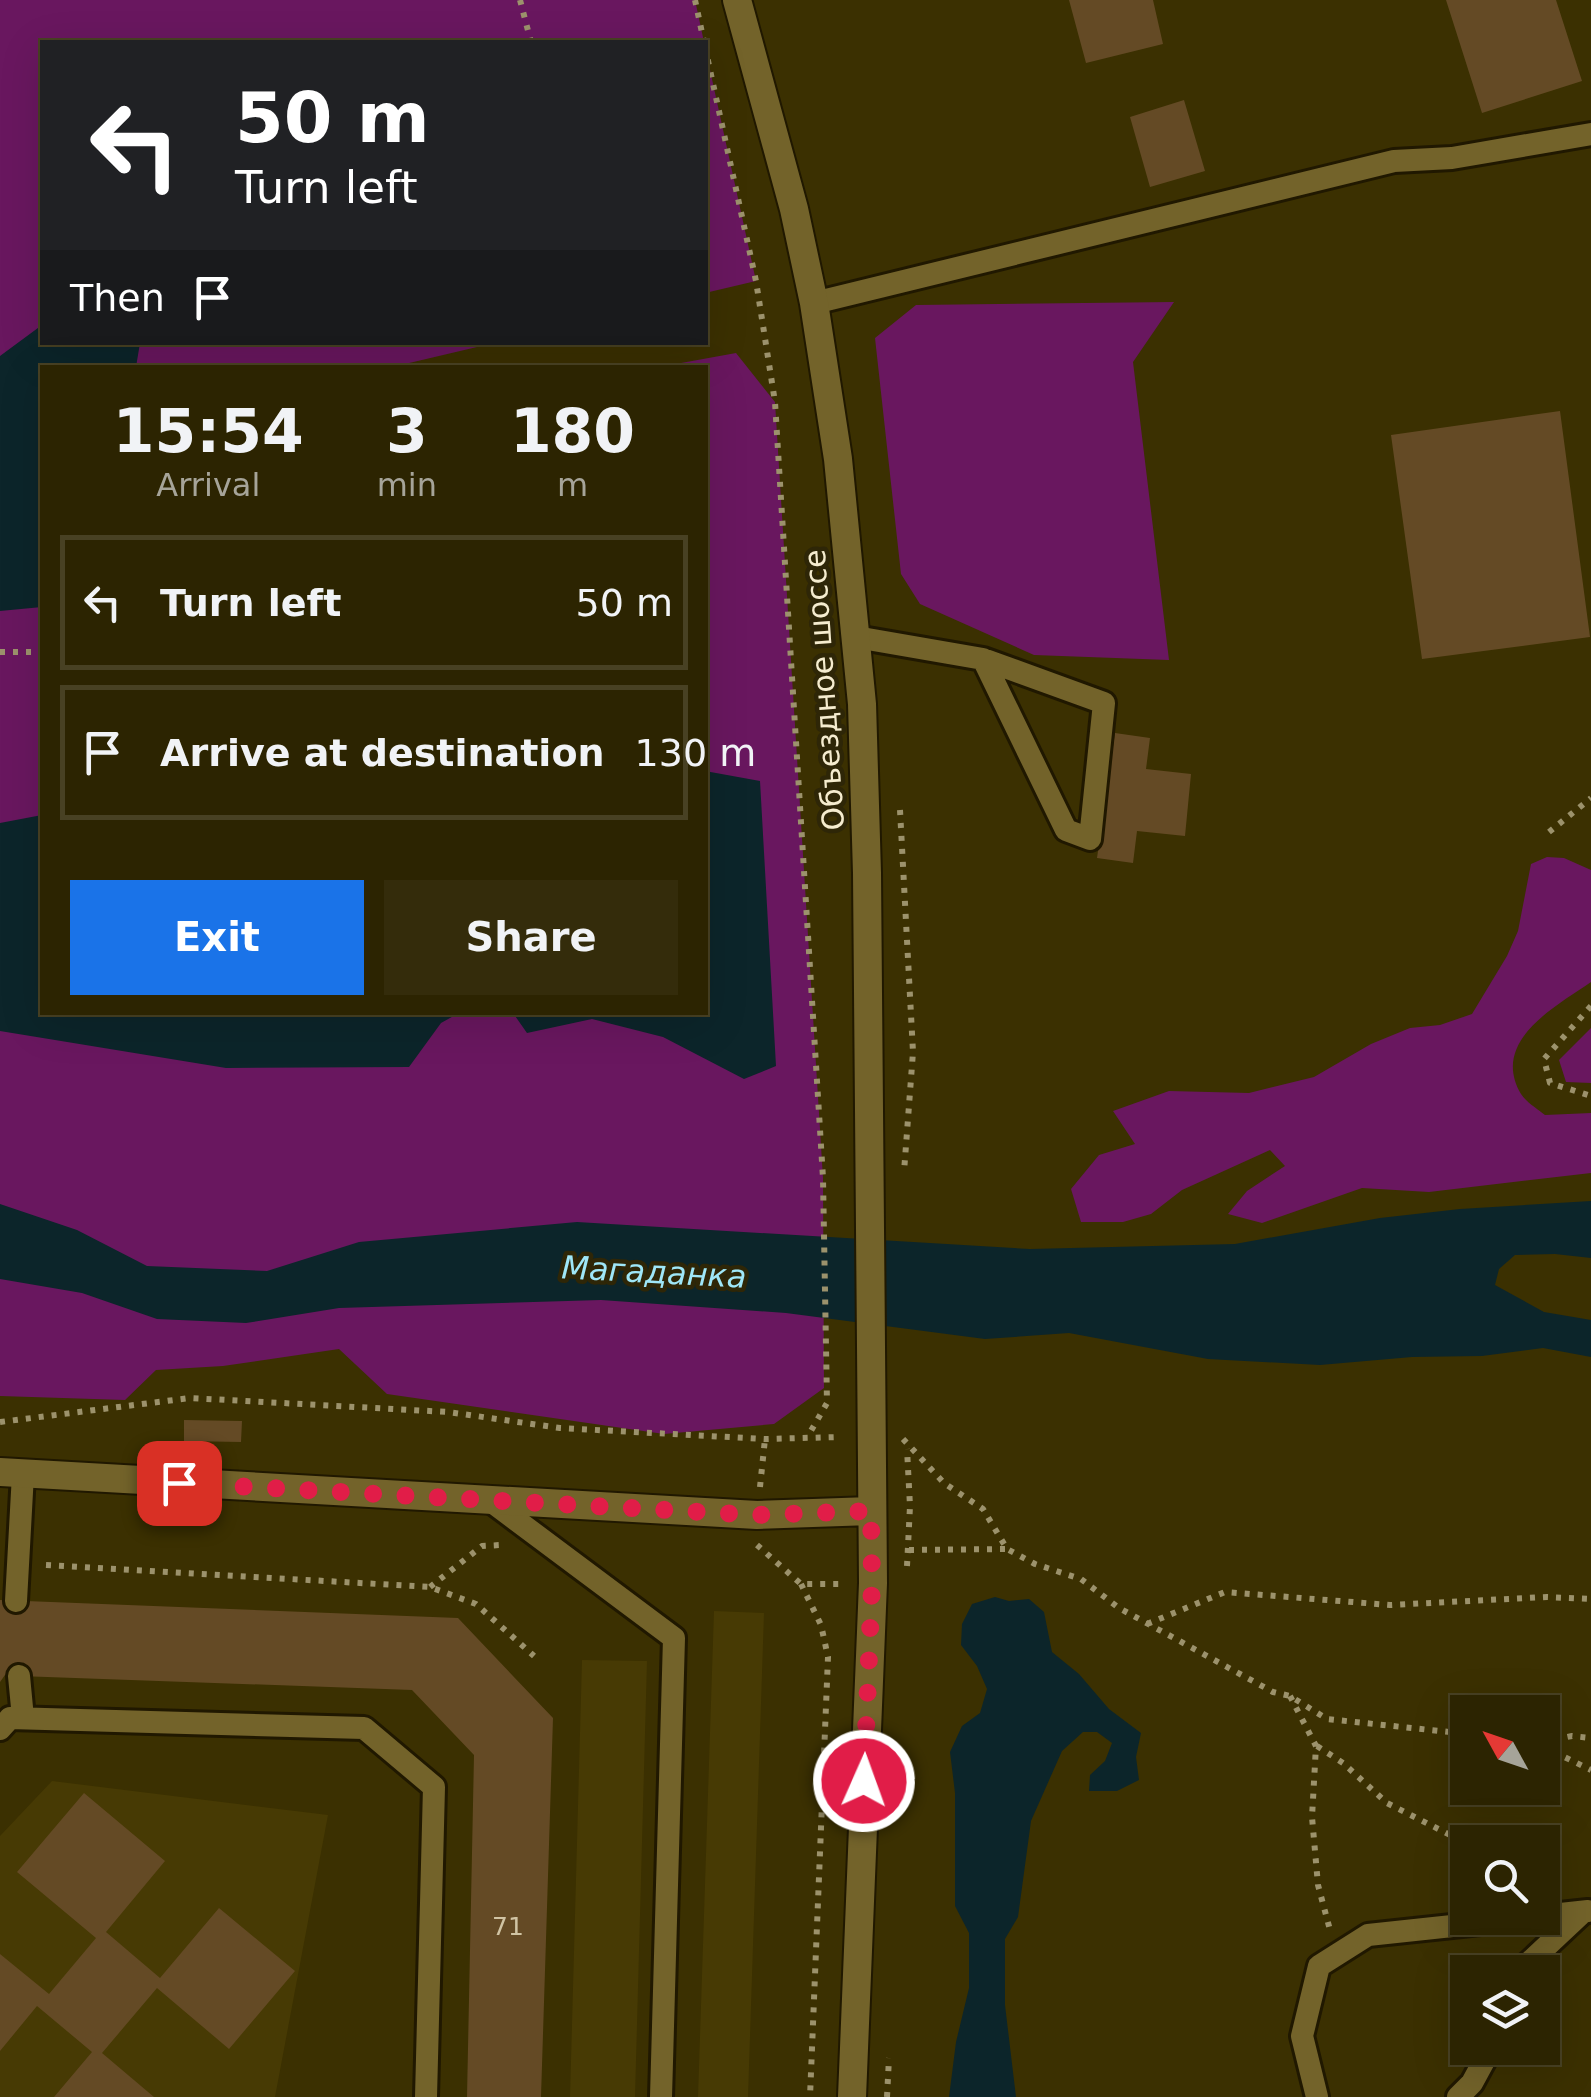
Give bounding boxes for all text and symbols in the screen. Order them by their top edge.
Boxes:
text: 50 m [235,77,430,159]
icon: left [70,80,200,210]
text: Turn left [235,161,418,214]
icon: arrive [185,270,240,325]
text: Then [70,276,165,320]
text: 15:54 [113,396,304,466]
text: 3 [386,396,428,466]
text: 180 [510,396,635,466]
text: Arrival [156,466,260,504]
text: min [377,466,437,504]
text: m [557,466,588,504]
street label: Объездное шоссе [797,548,851,832]
icon: left [75,575,130,630]
text: Turn left [160,581,341,625]
text: 50 m [576,581,673,625]
icon: arrive [75,725,130,780]
text: Arrive at destination [160,731,605,775]
text: 130 m [635,731,756,775]
button: Exit [70,880,364,995]
button: Share [384,880,678,995]
water label: Магаданка [561,1248,747,1296]
pin [137,1441,222,1526]
icon: arrive [152,1456,207,1511]
north arrow [1450,1695,1560,1805]
map controls [1450,1695,1560,2065]
position arrow [812,1729,916,1833]
button: search [1450,1825,1560,1935]
house number: 71 [492,1912,524,1941]
button: layers [1450,1955,1560,2065]

